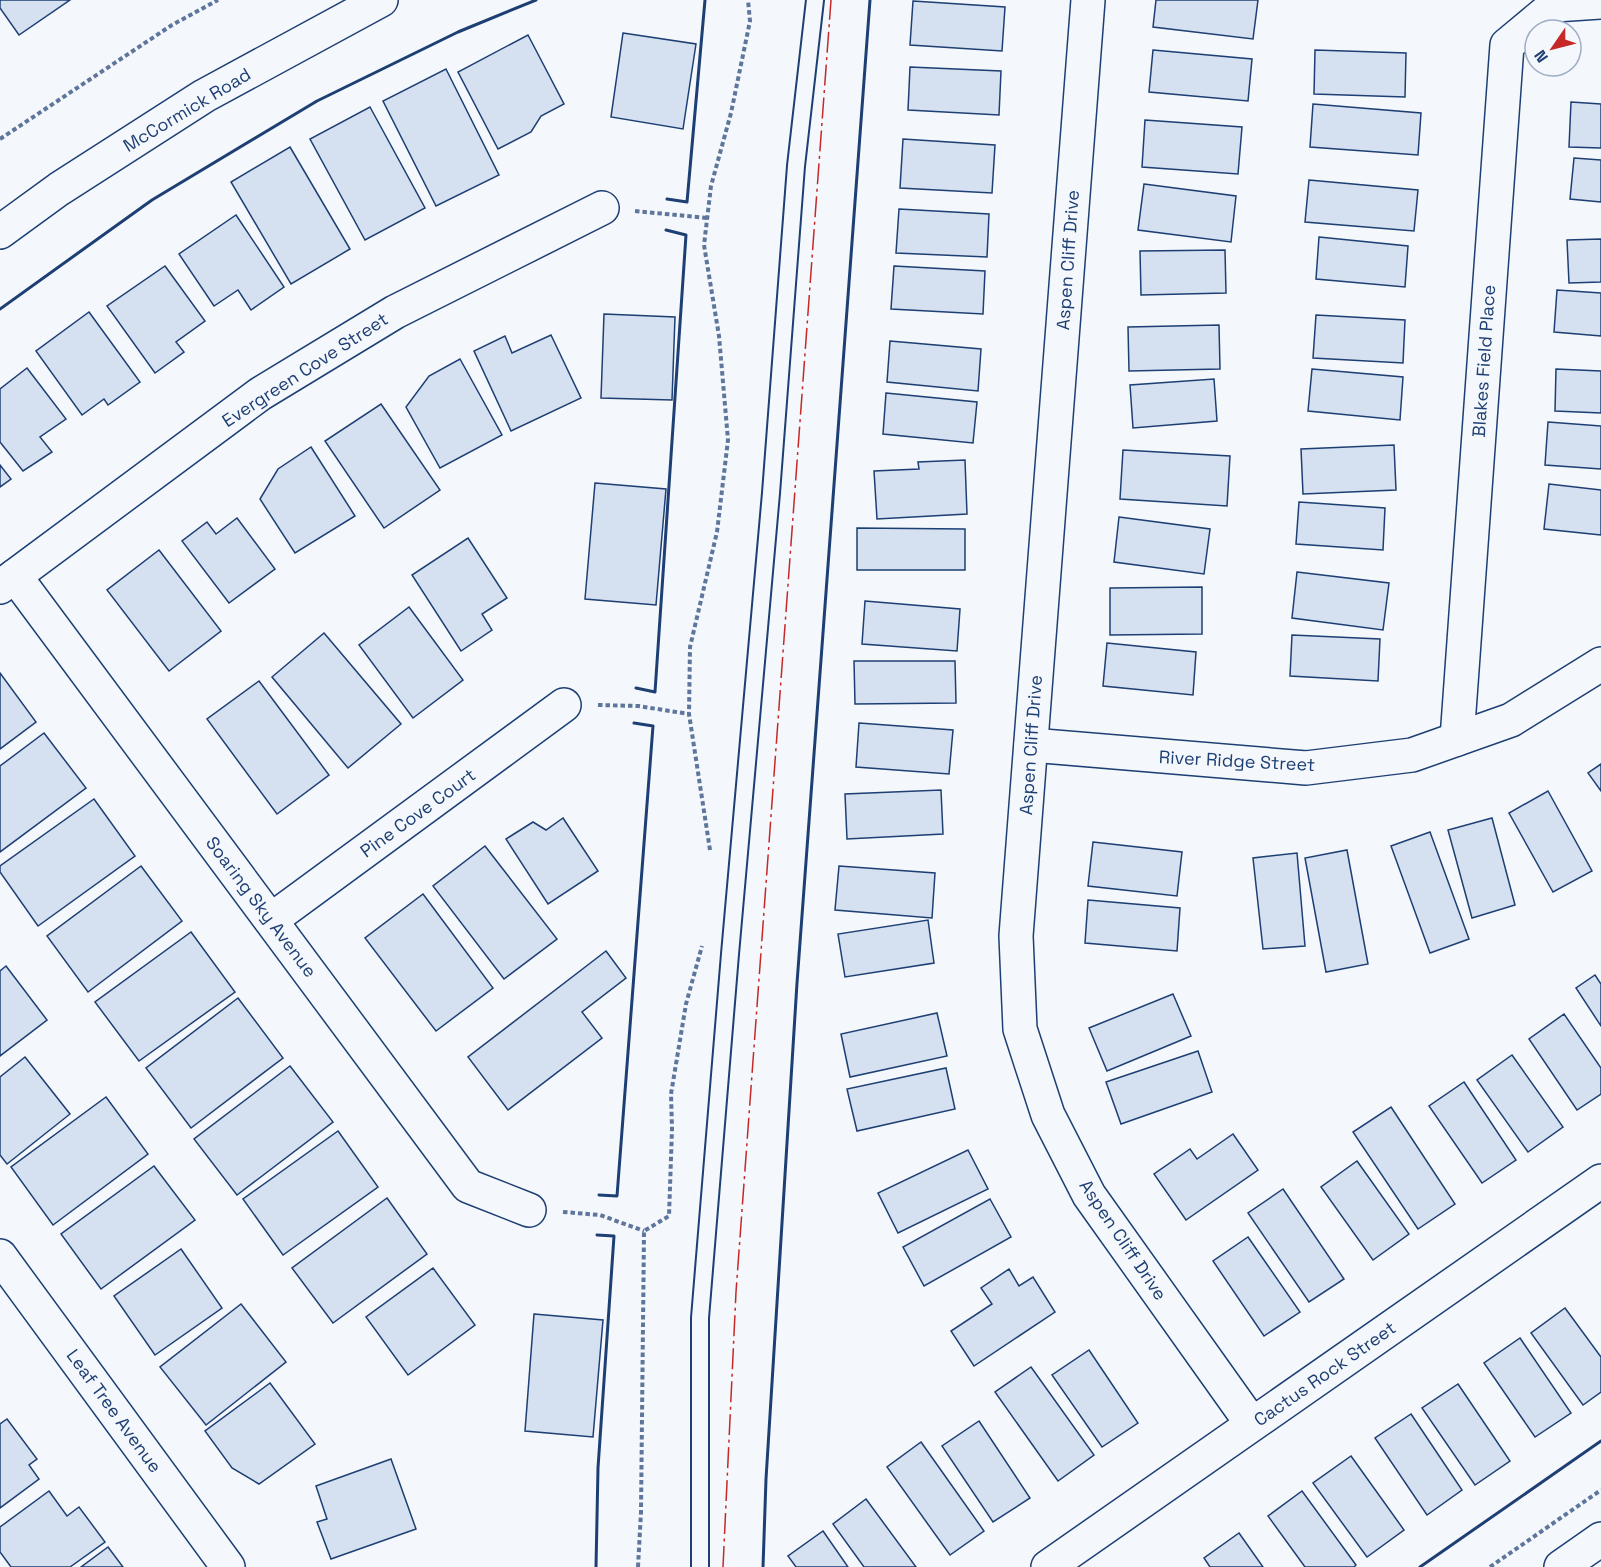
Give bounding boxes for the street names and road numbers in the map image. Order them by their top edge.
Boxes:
street label: McCormick Road [119,62,255,157]
street label: Aspen Cliff Drive [1051,189,1084,331]
street label: Blakes Field Place [1467,284,1500,438]
street label: Evergreen Cove Street [217,307,392,432]
street label: Aspen Cliff Drive [1014,674,1047,816]
street label: River Ridge Street [1158,745,1316,776]
street label: Pine Cove Court [355,763,480,862]
street label: Soaring Sky Avenue [201,832,322,982]
street label: Aspen Cliff Drive [1075,1175,1172,1304]
street label: Cactus Rock Street [1249,1316,1400,1431]
street label: Leaf Tree Avenue [62,1344,167,1477]

